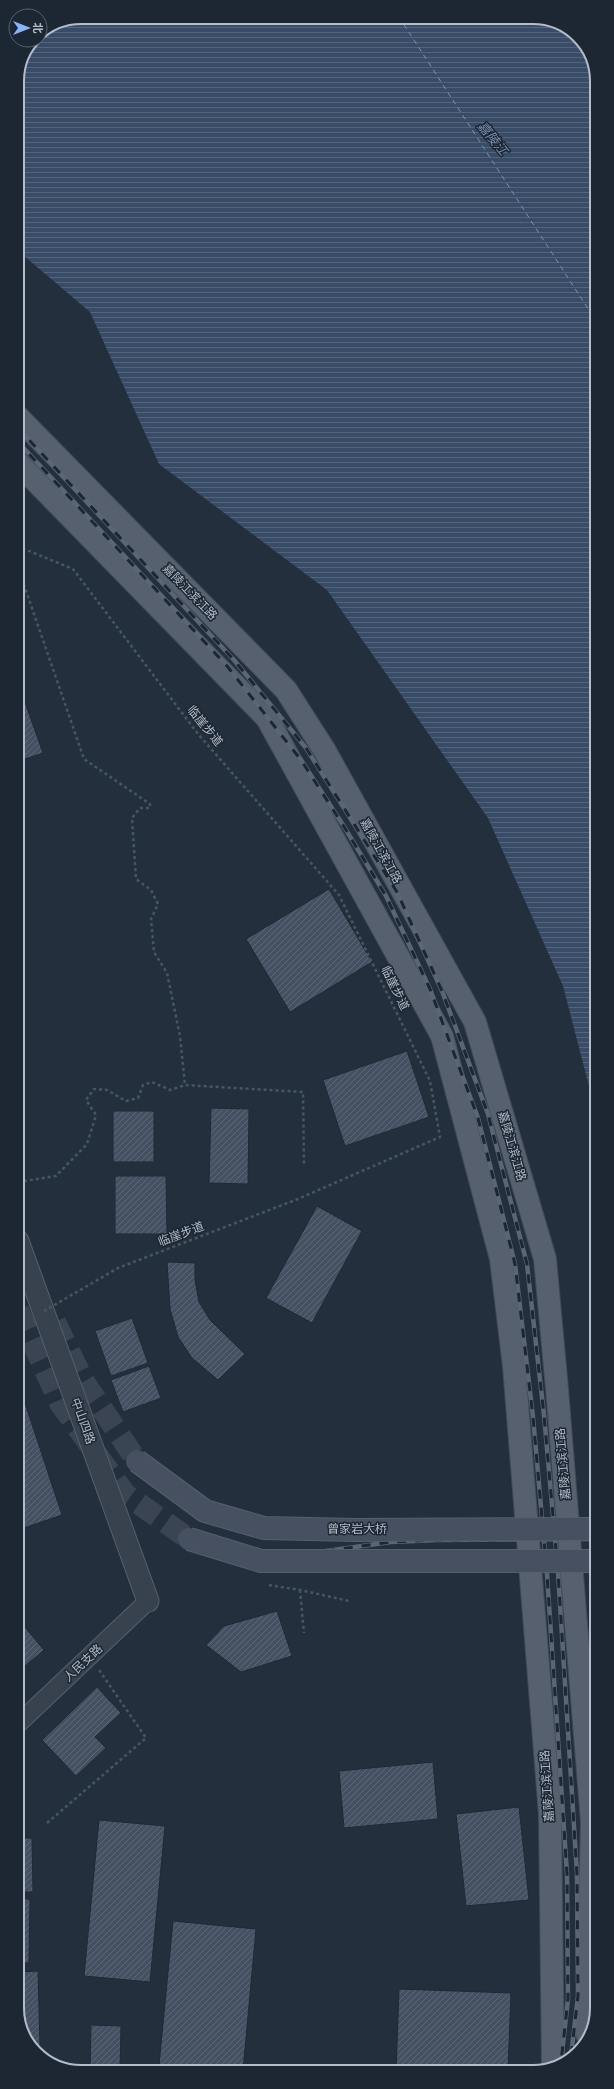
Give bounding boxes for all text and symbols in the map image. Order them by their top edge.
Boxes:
north arrow [8,8,48,48]
text: 北 [31,23,45,34]
water label: 嘉陵江 [474,118,513,160]
street label: 嘉陵江滨江路 [160,561,221,623]
street label: 临崖步道 [184,702,226,749]
street label: 嘉陵江滨江路 [357,816,405,886]
street label: 临崖步道 [378,963,413,1013]
street label: 嘉陵江滨江路 [495,1109,530,1183]
street label: 临崖步道 [156,1218,206,1249]
street label: 中山四路 [68,1396,99,1446]
street label: 嘉陵江滨江路 [552,1428,573,1501]
street label: 曾家岩大桥 [327,1521,387,1536]
street label: 人民支路 [60,1641,105,1684]
street label: 嘉陵江滨江路 [537,1750,556,1822]

